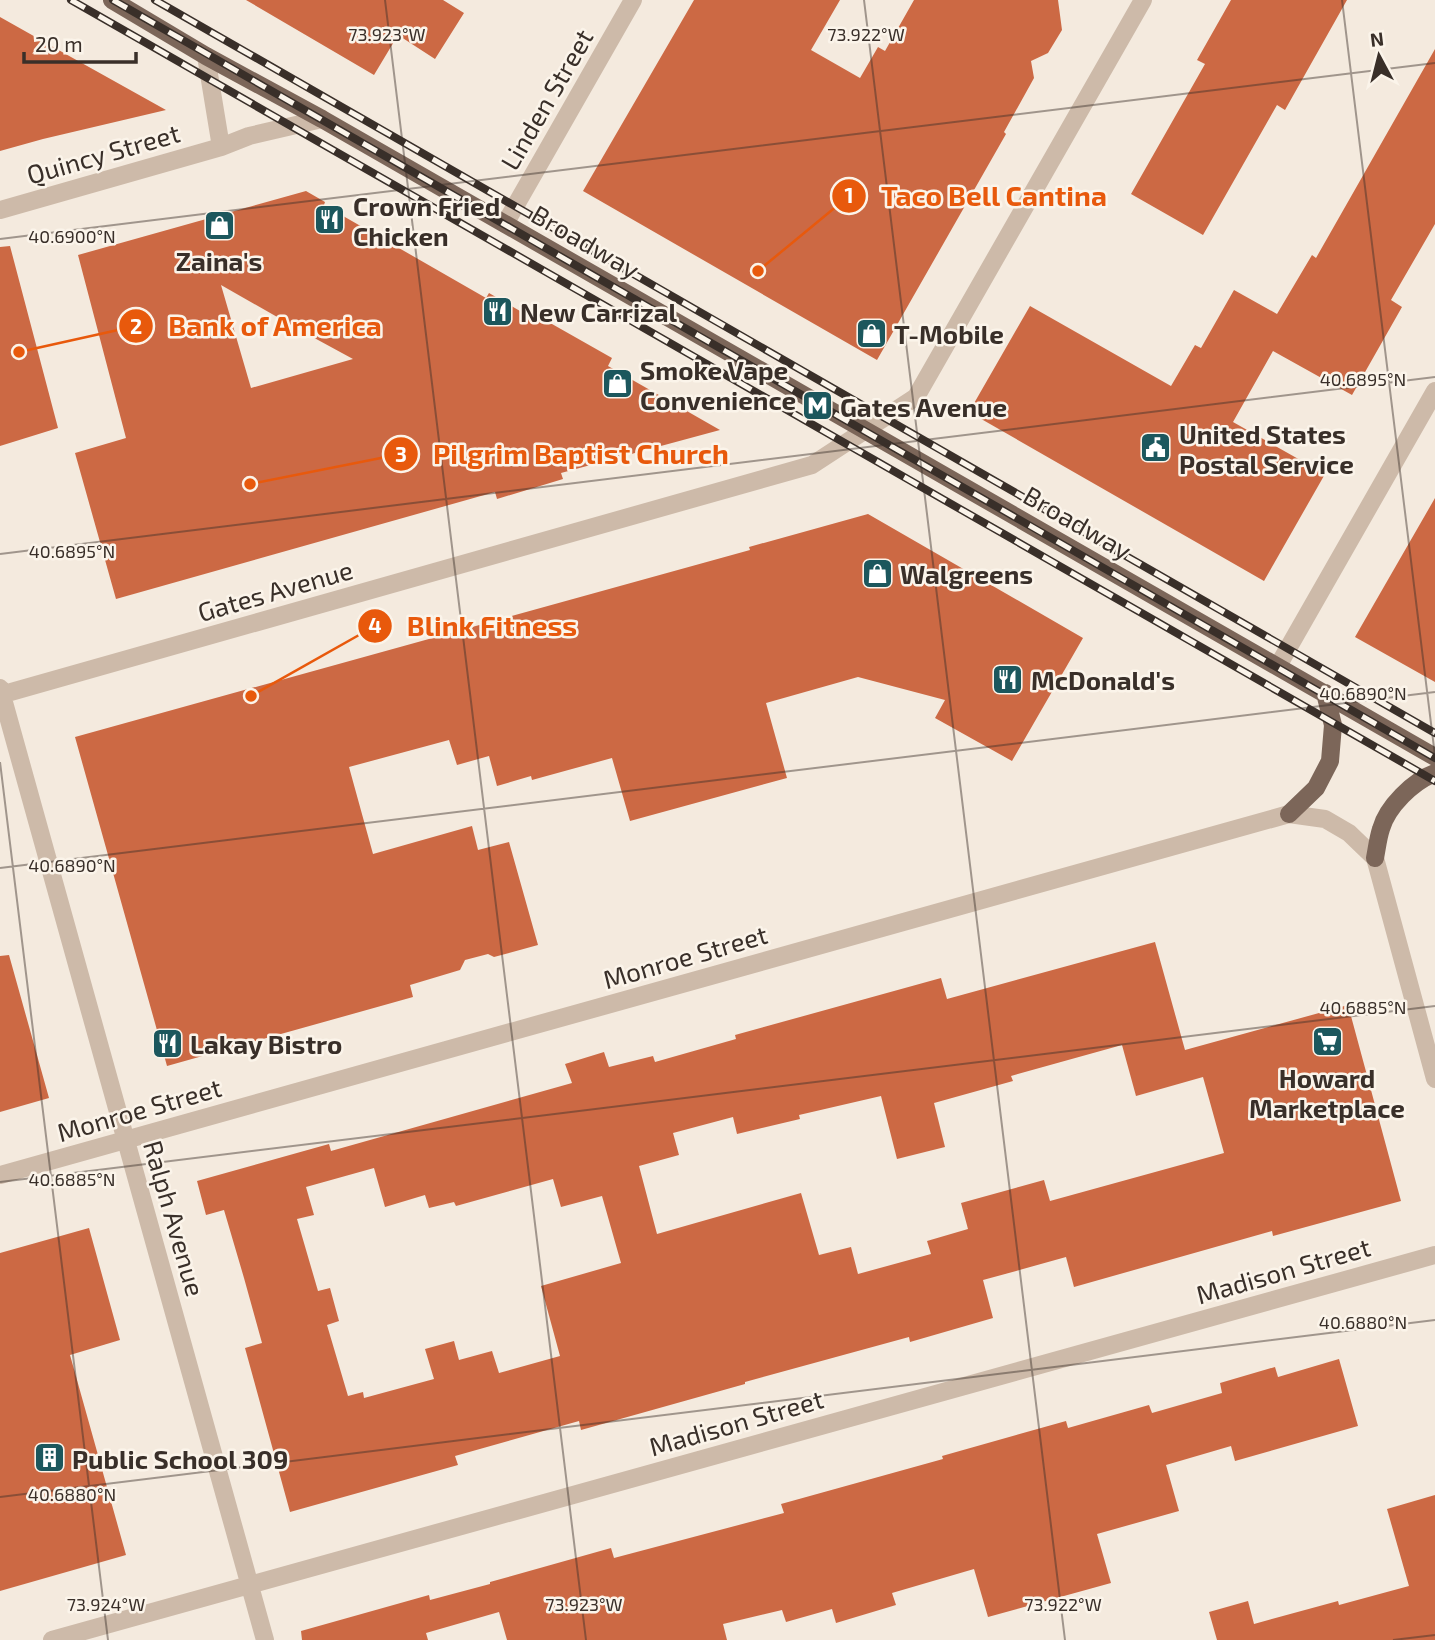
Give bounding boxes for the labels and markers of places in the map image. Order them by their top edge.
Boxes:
callout: Taco Bell Cantina [831,171,1121,220]
place label: Crown Fried Chicken [353,190,500,251]
restaurant icon: Crown Fried Chicken [313,203,347,237]
shop icon: Zaina's [202,208,236,242]
place label: Zaina's [176,245,262,276]
restaurant icon: New Carrizal [480,294,514,328]
place label: New Carrizal [520,296,678,327]
callout: Bank of America [119,302,396,351]
shop icon: T-Mobile [854,316,888,350]
place label: T-Mobile [894,318,1004,349]
place label: Smoke Vape Convenience [640,354,796,415]
shop icon: Smoke Vape Convenience [600,367,634,401]
metro station icon: Gates Avenue [800,389,834,423]
place label: Gates Avenue [840,391,1007,422]
place label: United States Postal Service [1179,418,1354,479]
callout: Pilgrim Baptist Church [384,430,743,479]
public building icon: United States Postal Service [1139,431,1173,465]
shop icon: Walgreens [860,556,894,590]
place label: Walgreens [900,558,1033,589]
callout: Blink Fitness [358,601,591,650]
restaurant icon: McDonald's [991,662,1025,696]
place label: McDonald's [1031,664,1175,695]
supermarket icon: Howard Marketplace [1310,1024,1344,1058]
restaurant icon: Lakay Bistro [150,1026,184,1060]
place label: Lakay Bistro [190,1028,342,1060]
place label: Howard Marketplace [1249,1062,1405,1123]
building icon: Public School 309 [32,1441,66,1475]
place label: Public School 309 [72,1443,288,1474]

